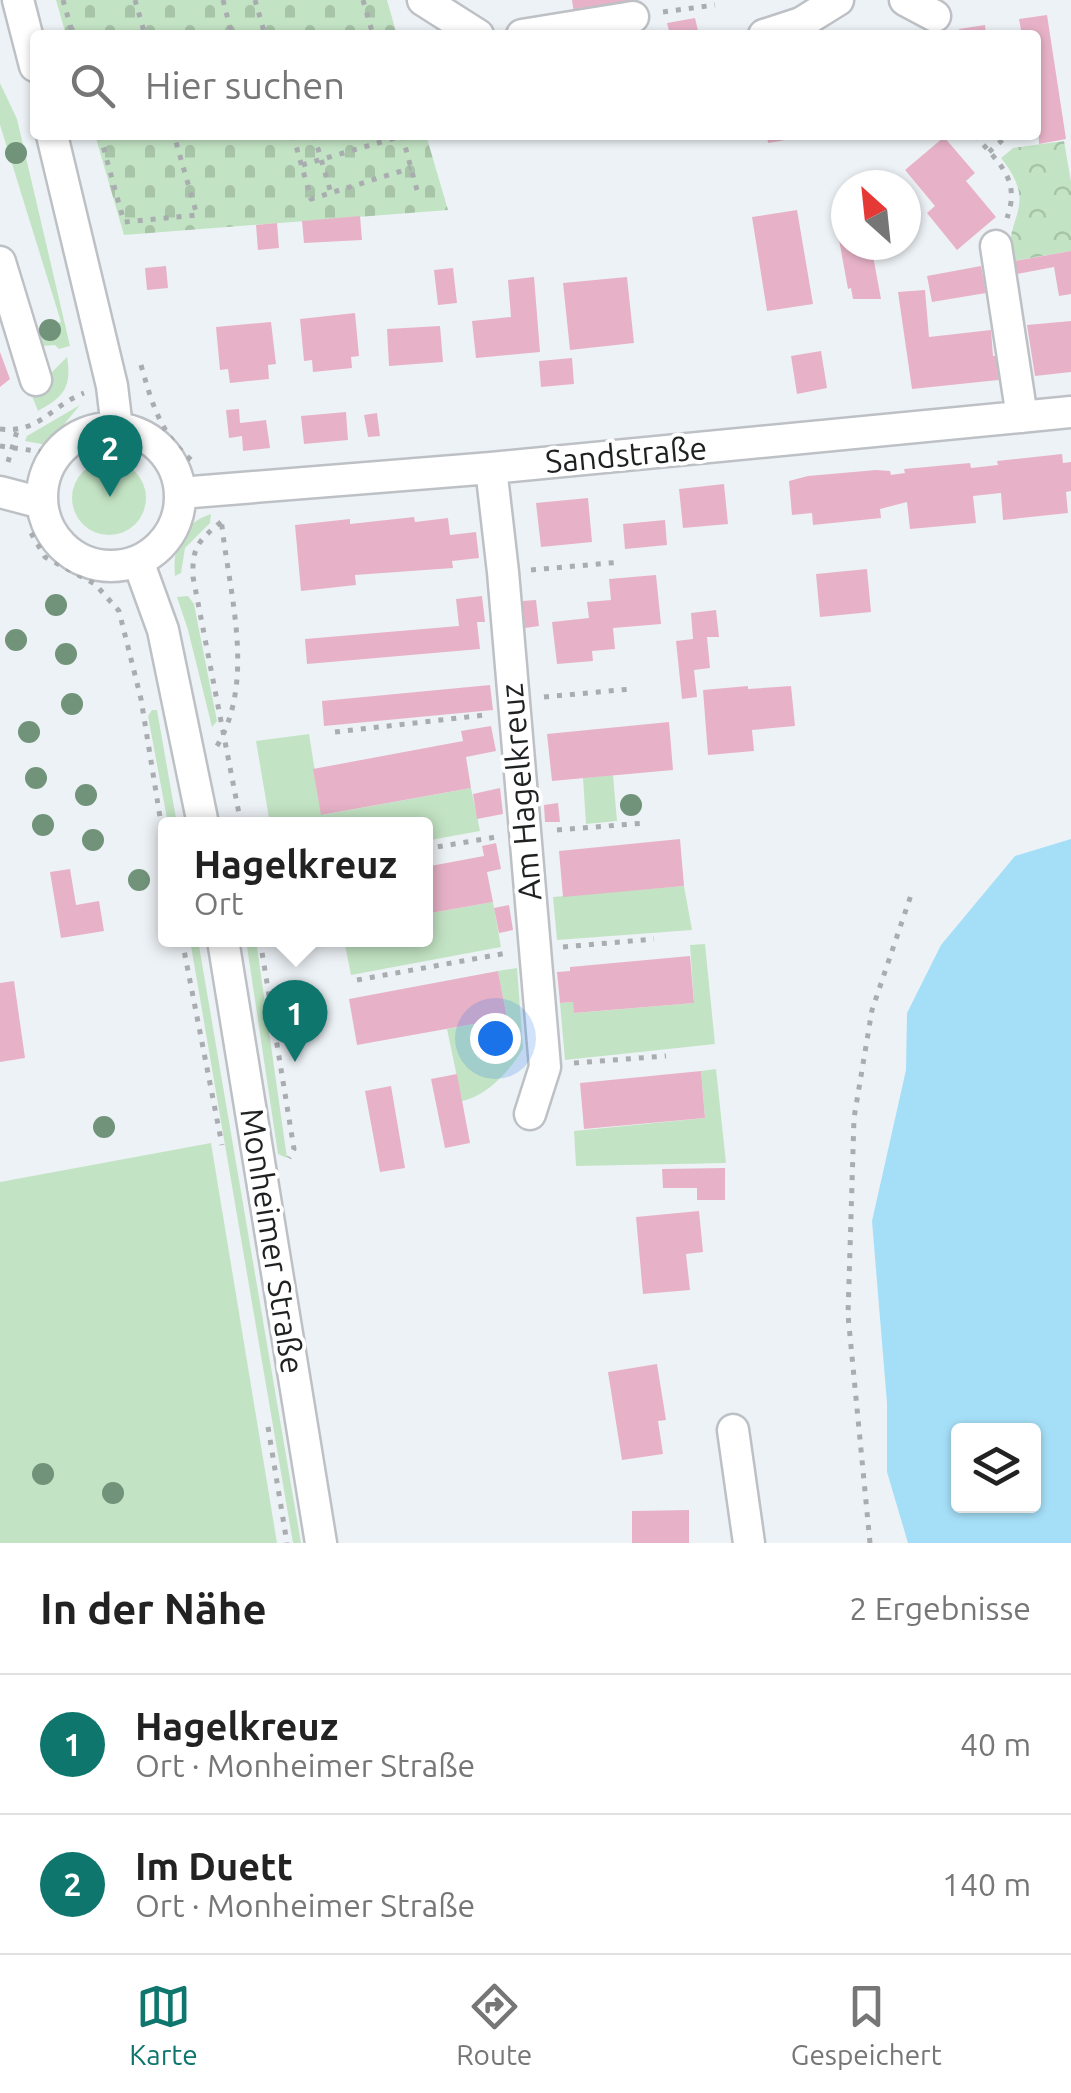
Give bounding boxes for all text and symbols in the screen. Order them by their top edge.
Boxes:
search box [30,30,1041,140]
icon: search [65,58,120,113]
text: Hier suchen [145,64,345,106]
north arrow [831,170,921,260]
pin: 2 [78,414,142,497]
street label: Sandstraße [544,429,708,479]
street label: Am Hagelkreuz [493,682,547,902]
popup [158,817,433,947]
text: Hagelkreuz [194,843,397,885]
text: Ort [194,885,243,921]
pin: 1 [262,980,328,1062]
your location [470,1013,521,1064]
street label: Monheimer Straße [234,1106,312,1376]
map controls [951,1423,1041,1513]
button: layers [951,1423,1041,1513]
text: In der Nähe [40,1585,267,1632]
text: 2 Ergebnisse [849,1590,1031,1626]
text: Hagelkreuz [135,1705,338,1747]
text: 1 [63,1726,82,1762]
text: 40 m [960,1726,1031,1762]
text: Ort · Monheimer Straße [135,1747,475,1783]
text: Im Duett [135,1845,293,1887]
text: 2 [63,1866,82,1902]
text: 140 m [942,1866,1031,1902]
text: Ort · Monheimer Straße [135,1887,475,1923]
tab: Karte [129,1979,198,2070]
tab: Route [456,1979,532,2070]
tab: Gespeichert [791,1979,942,2070]

